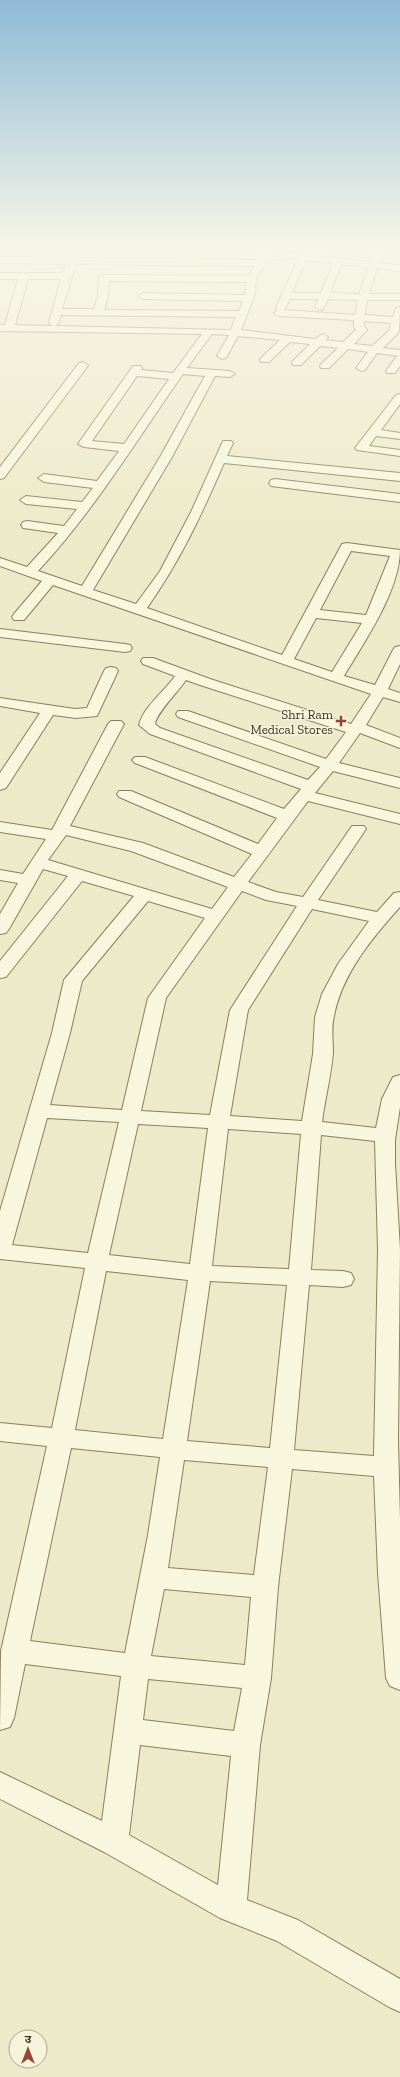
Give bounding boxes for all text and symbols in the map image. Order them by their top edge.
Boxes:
place label: Shri Ram Medical Stores [251,707,334,737]
marker: Shri Ram Medical Stores [336,716,346,726]
north arrow [8,2029,48,2069]
text: उ [25,2033,32,2046]

